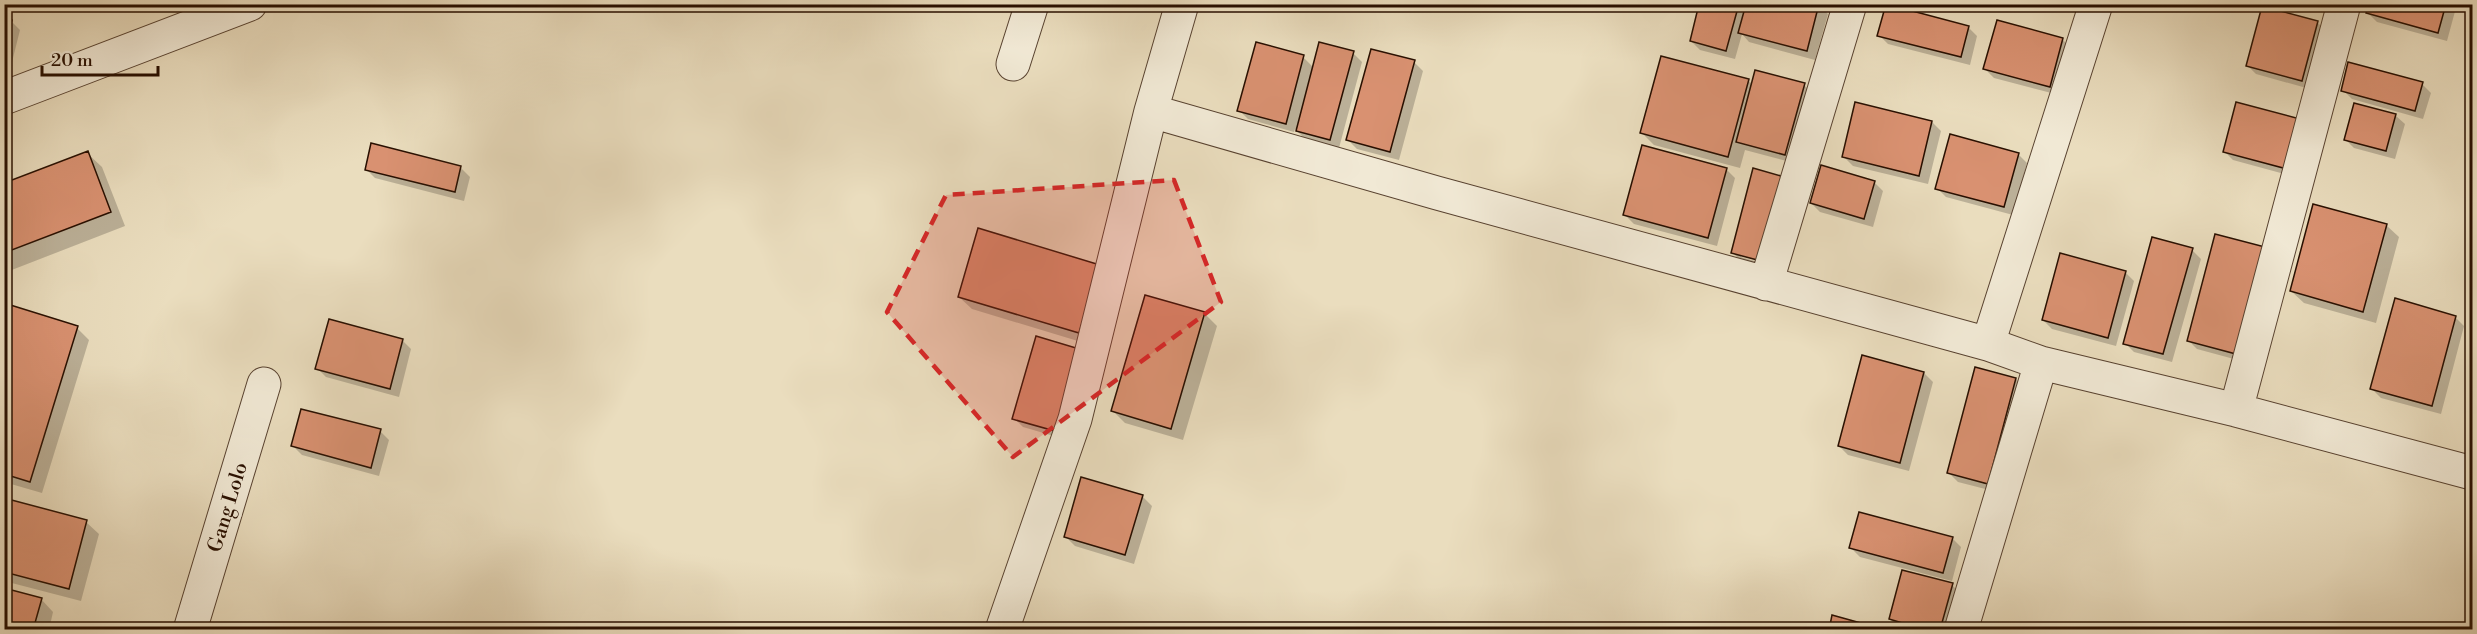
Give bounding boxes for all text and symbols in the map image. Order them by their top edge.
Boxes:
scale bar [42,39,158,77]
text: 20 m [51,49,93,72]
street label: Gang Lolo [203,459,254,556]

